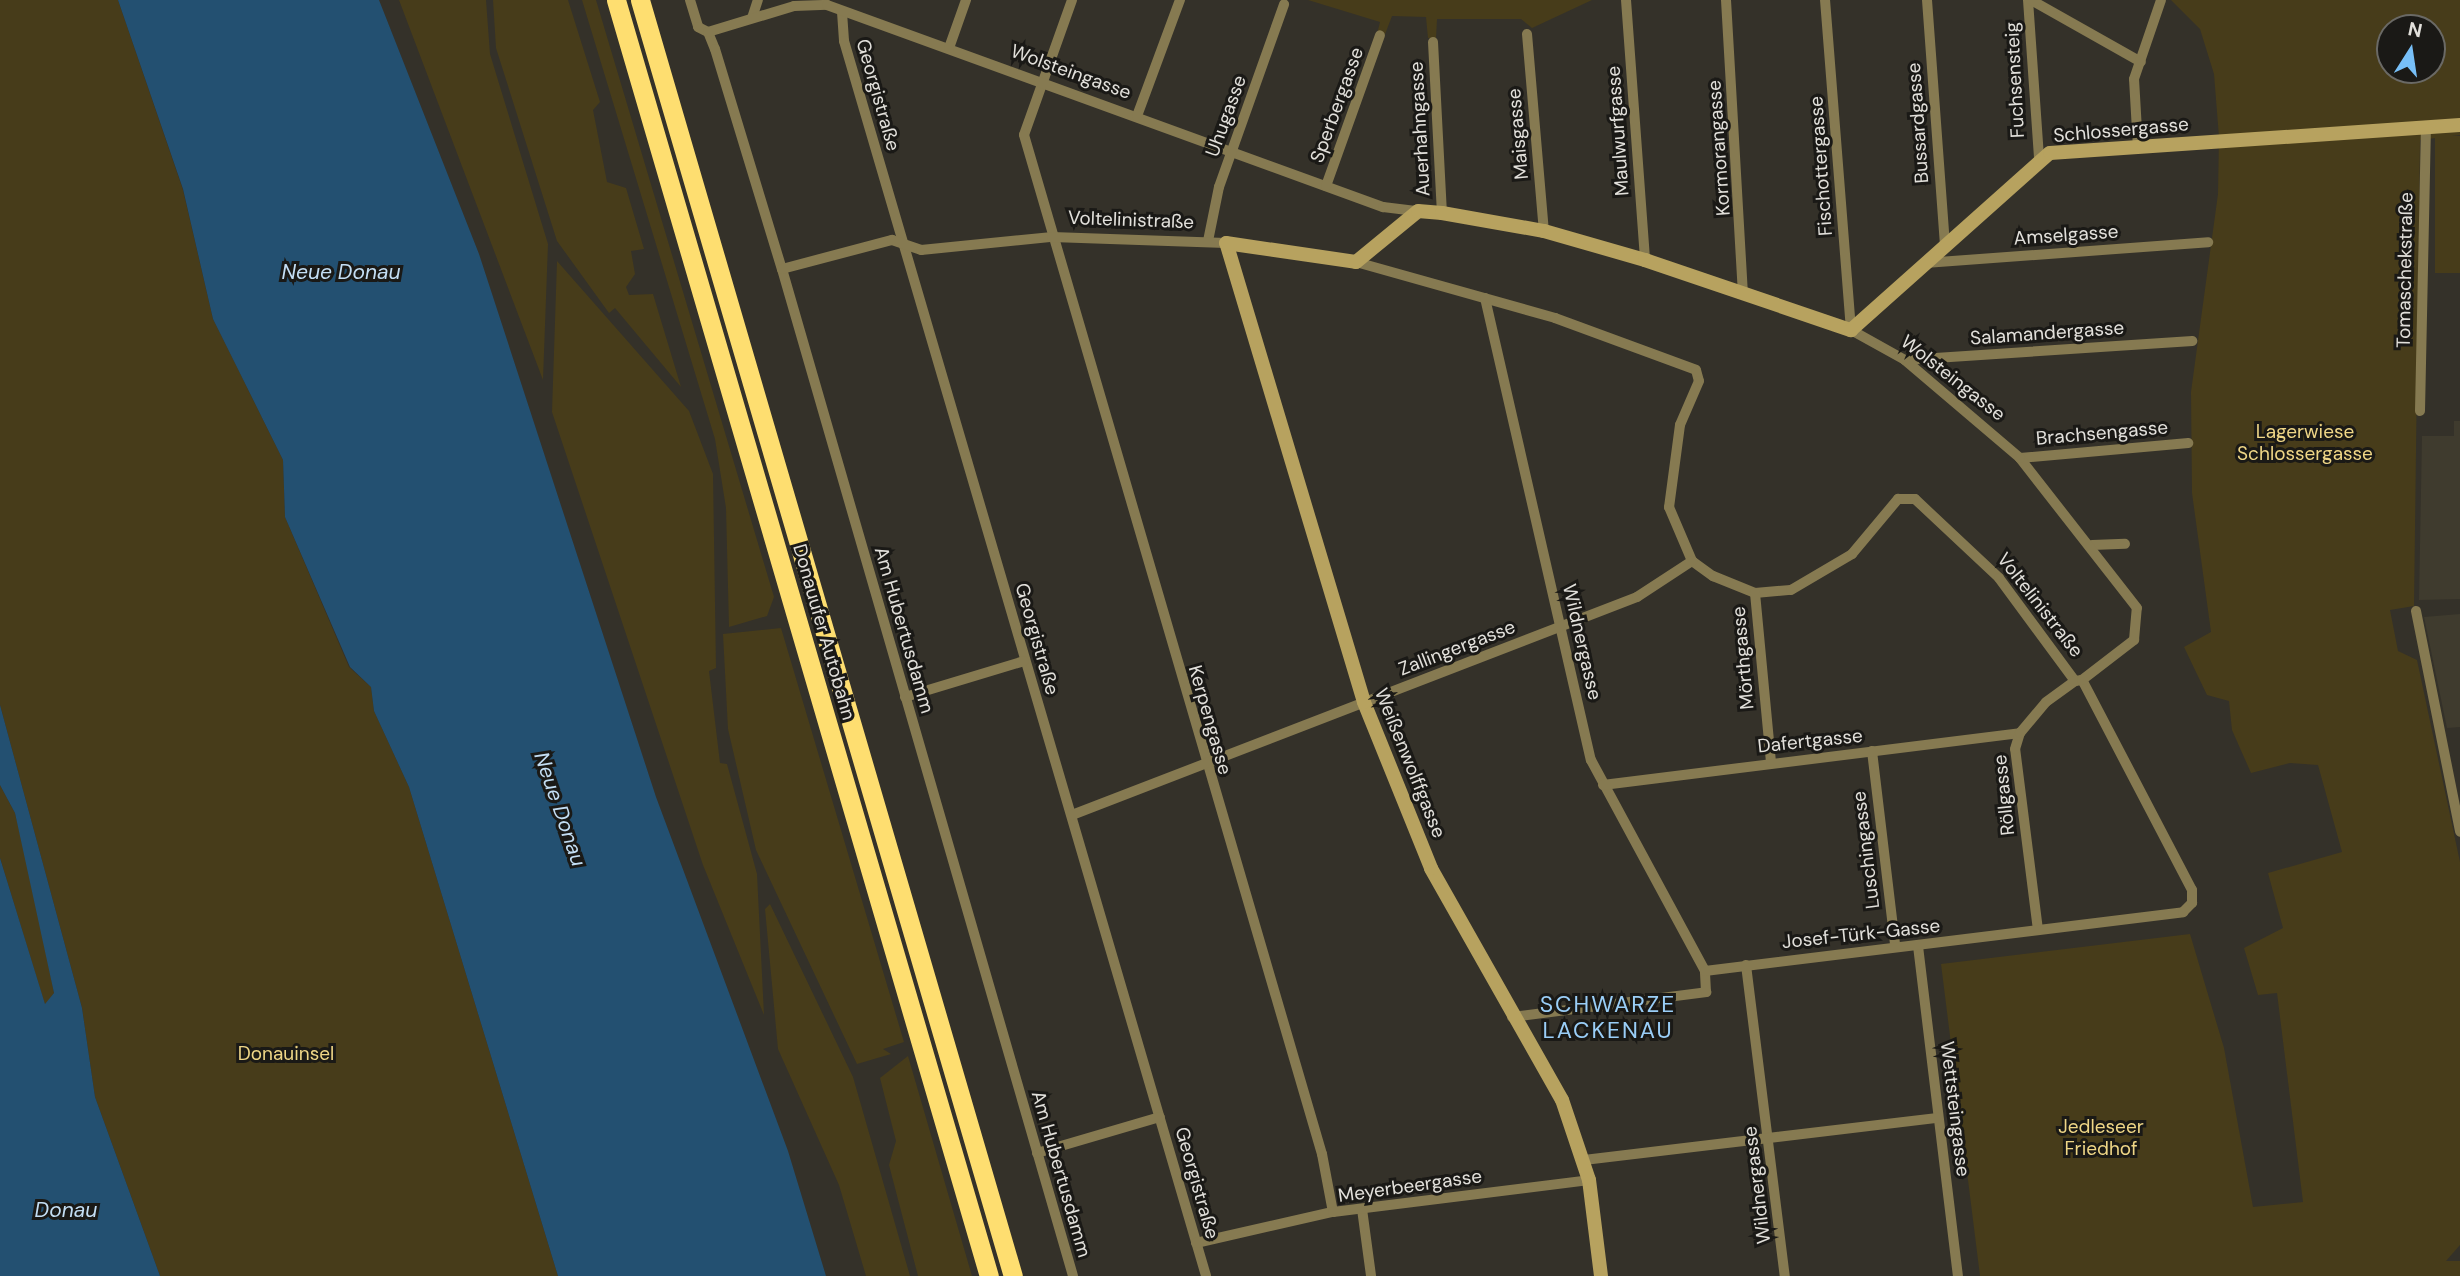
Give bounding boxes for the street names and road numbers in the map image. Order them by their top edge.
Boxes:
street label: Fuchsensteig [2001,21,2029,139]
street label: Georgistraße [851,36,905,154]
street label: Wolsteingasse [1008,40,1134,104]
street label: Sperbergasse [1306,44,1368,166]
street label: Auerhahngasse [1405,61,1435,197]
street label: Bussardgasse [1902,62,1934,184]
street label: Maulwurfgasse [1602,65,1634,197]
street label: Uhugasse [1201,72,1251,160]
street label: Kormorangasse [1703,79,1735,217]
street label: Maisgasse [1503,88,1533,180]
street label: Fischottergasse [1805,95,1837,237]
street label: Schlossergasse [2052,113,2190,147]
street label: Tomaschekstraße [2392,192,2418,348]
street label: Voltelinistraße [1068,206,1194,234]
street label: Amselgasse [2013,220,2119,250]
street label: Salamandergasse [1969,316,2125,350]
street label: Wolsteingasse [1896,330,2010,426]
street label: Brachsengasse [2035,416,2169,450]
street label: Donauufer Autobahn [788,541,860,723]
street label: Am Hubertusdamm [869,544,939,716]
street label: Voltelinistraße [1992,548,2088,662]
street label: Georgistraße [1010,580,1064,698]
street label: Wildnergasse [1558,582,1606,702]
street label: Mörthgasse [1727,605,1759,711]
street label: Zallingergasse [1395,615,1519,681]
street label: Kerpengasse [1184,663,1236,777]
street label: Weißenwolffgasse [1370,685,1450,841]
street label: Dafertgasse [1756,724,1864,758]
street label: Röllgasse [1988,753,2020,837]
street label: Luschingasse [1847,790,1885,910]
street label: Josef-Türk-Gasse [1781,914,1941,954]
street label: Wettsteingasse [1935,1040,1975,1178]
street label: Am Hubertusdamm [1026,1088,1096,1260]
street label: Georgistraße [1170,1124,1224,1242]
street label: Wildnergasse [1738,1125,1776,1245]
street label: Meyerbeergasse [1337,1165,1483,1207]

